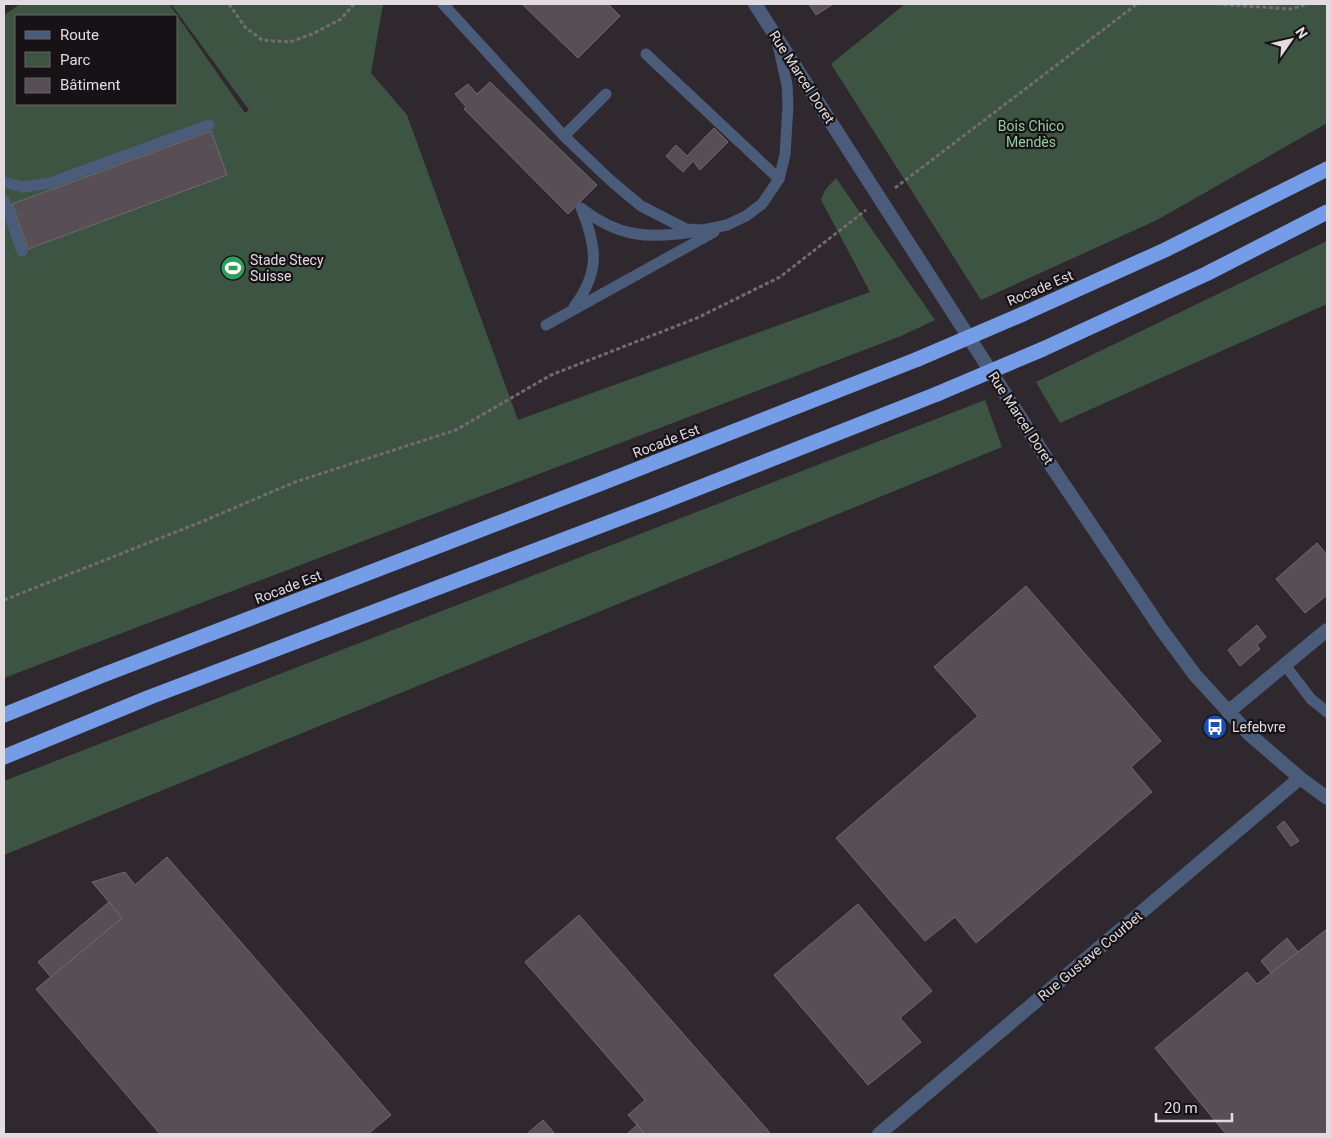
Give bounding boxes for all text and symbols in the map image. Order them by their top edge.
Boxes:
legend [15,15,178,105]
north arrow [1266,15,1316,65]
text: N [1292,24,1311,41]
text: Route [60,26,99,44]
street label: Rue Marcel Doret [766,28,838,127]
text: Parc [60,51,90,69]
text: Bâtiment [60,76,120,94]
park label: Bois Chico Mendès [998,118,1064,150]
place label: Stade Stecy Suisse [250,252,324,284]
sports icon: Stade Stecy Suisse [220,255,246,281]
street label: Rocade Est [1005,267,1076,309]
street label: Rue Marcel Doret [985,369,1057,468]
street label: Rocade Est [630,421,702,461]
street label: Rocade Est [252,567,324,607]
bus stop icon: Lefebvre [1202,714,1228,740]
place label: Lefebvre [1232,719,1286,735]
street label: Rue Gustave Courbet [1035,908,1146,1004]
scale bar [1156,1090,1232,1122]
text: 20 m [1164,1099,1198,1117]

